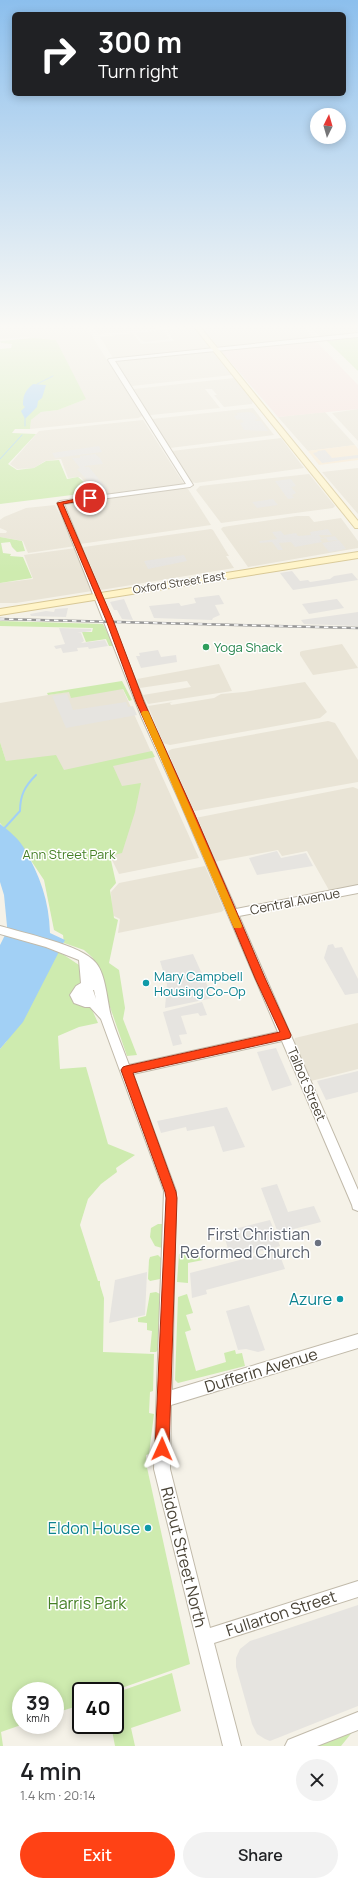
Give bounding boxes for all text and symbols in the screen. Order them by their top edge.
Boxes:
text: 300 m [98,23,182,61]
icon: right [32,28,84,80]
text: Turn right [98,59,179,83]
north arrow [310,108,346,144]
map controls [310,108,346,144]
pin [73,481,107,515]
icon: arrive [79,487,101,509]
street label: Oxford Street East [132,567,226,597]
place label: Yoga Shack [214,638,283,656]
marker: Yoga Shack [201,642,211,652]
park label: Ann Street Park [23,845,116,863]
street label: Central Avenue [248,883,342,919]
place label: Mary Campbell Housing Co-Op [154,967,246,1000]
marker: Mary Campbell Housing Co-Op [141,978,151,988]
street label: Talbot Street [283,1044,331,1124]
place label: First Christian Reformed Church [180,1223,310,1263]
marker: First Christian Reformed Church [313,1238,323,1248]
place label: Azure [289,1288,332,1310]
marker: Azure [335,1294,345,1304]
street label: Dufferin Avenue [202,1342,320,1398]
position arrow [141,1428,183,1470]
street label: Ridout Street North [156,1484,212,1630]
place label: Eldon House [48,1517,140,1539]
marker: Eldon House [143,1523,153,1533]
street label: Fullarton Street [223,1585,339,1641]
park label: Harris Park [48,1592,127,1614]
speed limit sign: 40 [72,1682,124,1734]
text: 39 [26,1689,50,1716]
text: km/h [26,1711,50,1725]
text: 4 min [20,1754,82,1787]
button: close [296,1759,338,1801]
text: 1.4 km · 20:14 [20,1786,96,1804]
button: Exit [20,1832,175,1878]
button: Share [183,1832,338,1878]

